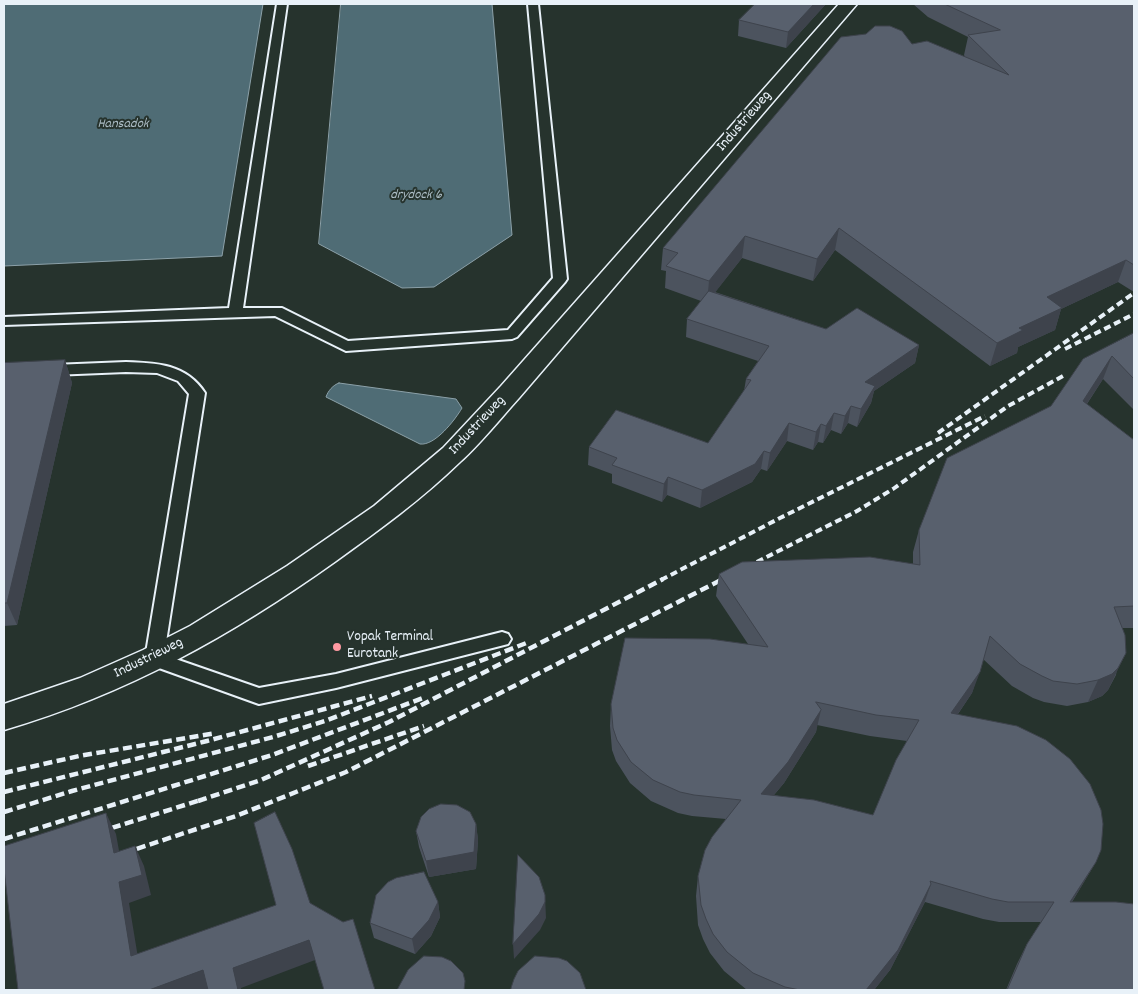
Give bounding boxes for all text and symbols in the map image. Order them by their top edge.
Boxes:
street label: Industrieweg [714,88,776,156]
water label: Hansadok [97,117,149,133]
water label: drydock 6 [390,188,442,204]
street label: Industrieweg [446,393,510,459]
place label: Vopak Terminal Eurotank [347,629,433,664]
street label: Industrieweg [111,635,187,683]
marker: Vopak Terminal Eurotank [331,641,343,653]

